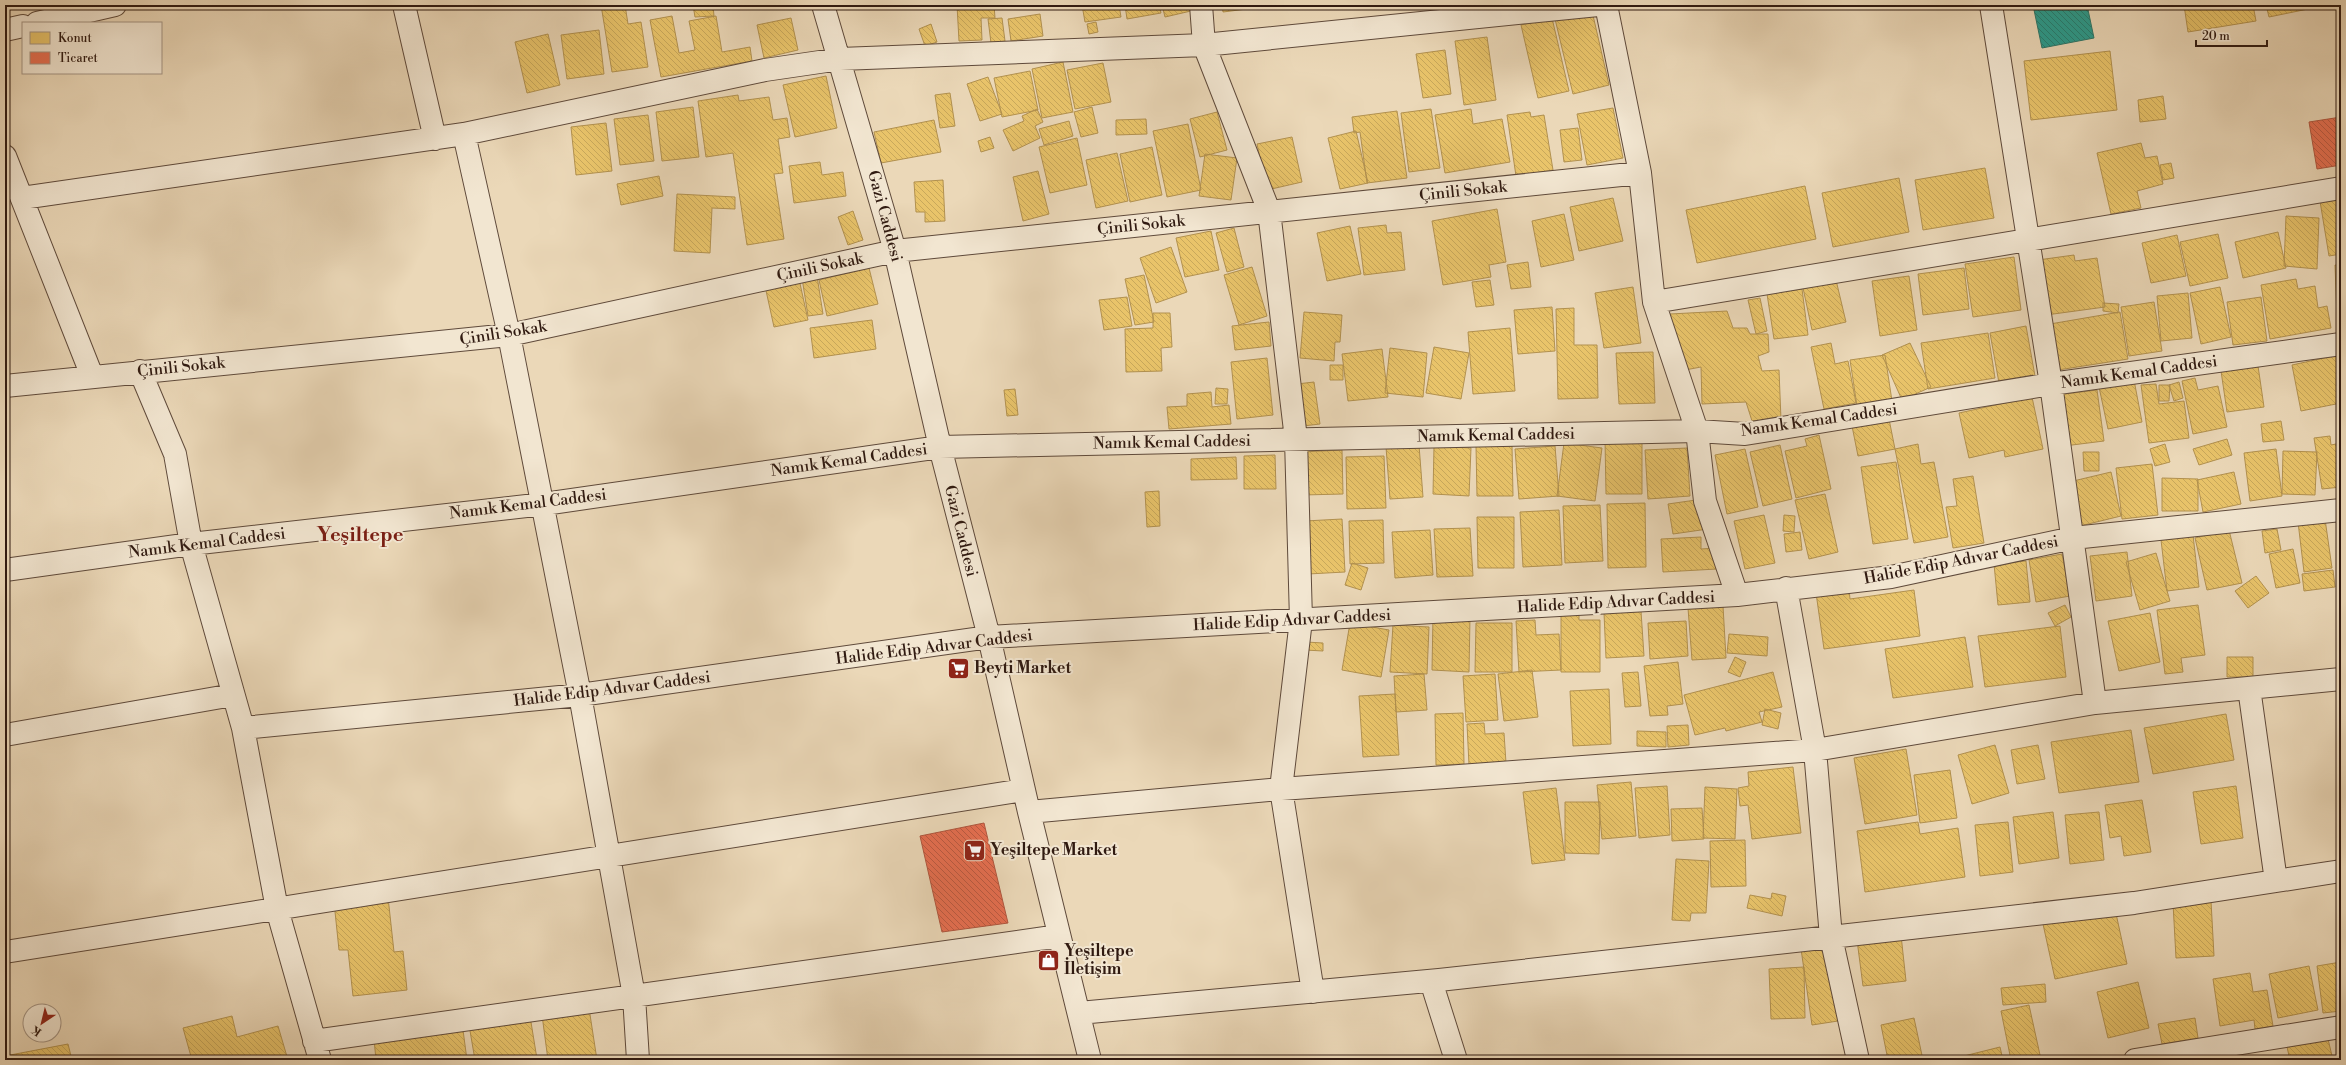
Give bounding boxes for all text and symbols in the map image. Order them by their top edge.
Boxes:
legend [22,22,162,74]
scale bar [2196,22,2267,48]
text: 20 m [2202,29,2230,44]
text: Konut [58,31,92,46]
text: Ticaret [58,51,99,66]
street label: Gazi Caddesi [863,168,907,264]
street label: Çinili Sokak [1418,176,1509,206]
street label: Çinili Sokak [1096,210,1187,240]
street label: Çinili Sokak [775,248,867,286]
street label: Çinili Sokak [458,316,550,350]
street label: Namık Kemal Caddesi [2059,351,2219,393]
street label: Çinili Sokak [136,352,227,382]
street label: Namık Kemal Caddesi [1739,399,1899,441]
street label: Namık Kemal Caddesi [1417,424,1575,446]
street label: Namık Kemal Caddesi [1093,431,1251,453]
street label: Namık Kemal Caddesi [769,439,929,481]
street label: Gazi Caddesi [940,483,982,579]
street label: Namık Kemal Caddesi [448,484,608,524]
street label: Namık Kemal Caddesi [127,523,287,563]
district label: Yeşiltepe [317,523,404,548]
street label: Halide Edip Adıvar Caddesi [1862,531,2060,589]
street label: Halide Edip Adıvar Caddesi [1516,587,1716,617]
street label: Halide Edip Adıvar Caddesi [1192,605,1392,635]
street label: Halide Edip Adıvar Caddesi [834,625,1034,669]
supermarket icon: Beyti Market [946,655,972,681]
place label: Beyti Market [974,658,1071,678]
street label: Halide Edip Adıvar Caddesi [512,667,712,711]
supermarket icon: Yeşiltepe Market [961,837,987,863]
place label: Yeşiltepe Market [990,840,1118,860]
place label: Yeşiltepe İletişim [1064,941,1134,979]
shop icon: Yeşiltepe İletişim [1035,947,1061,973]
north arrow [22,1003,62,1043]
text: K [28,1021,45,1039]

